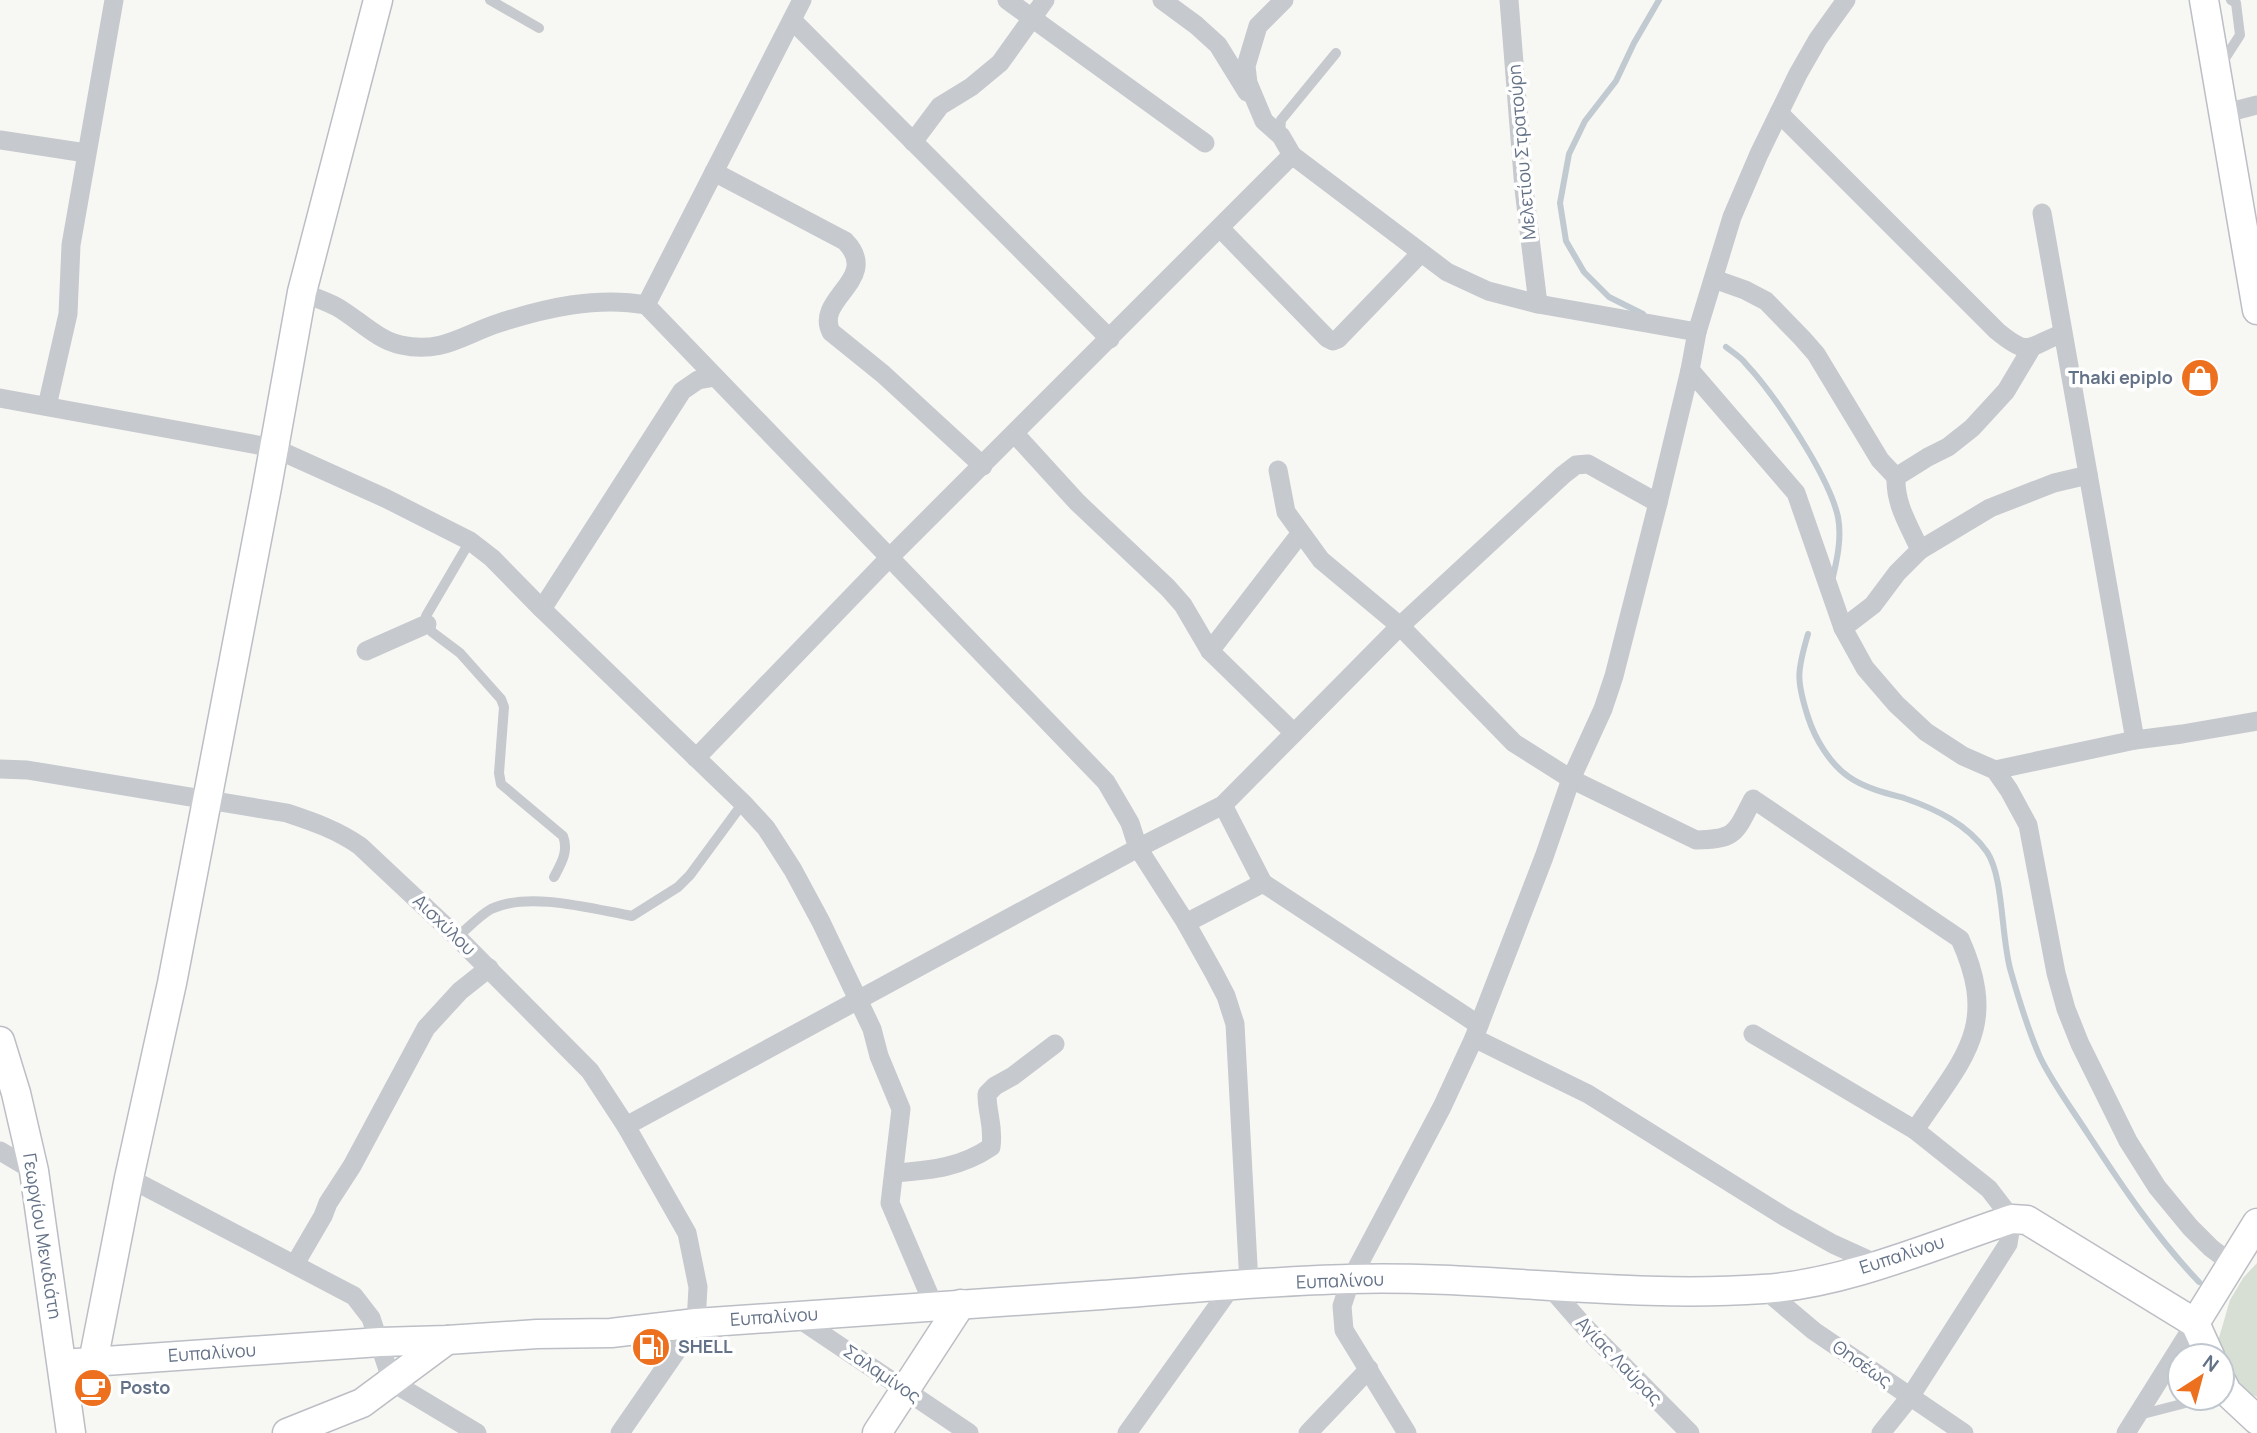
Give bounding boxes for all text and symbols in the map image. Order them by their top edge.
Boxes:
street label: Μελετίου Στρατούρη [1501,63,1541,241]
shop icon: Thaki epiplo [2179,357,2221,399]
place label: Thaki epiplo [2068,365,2173,389]
street label: Αισχύλου [408,888,481,960]
street label: Γεωργίου Μενιδιάτη [18,1151,68,1321]
street label: Ευπαλίνου [1856,1229,1947,1279]
street label: Ευπαλίνου [1296,1266,1384,1294]
street label: Ευπαλίνου [729,1301,819,1331]
street label: Αγίας Λαύρας [1571,1311,1668,1410]
fuel station icon: SHELL [630,1326,672,1368]
place label: SHELL [678,1334,733,1358]
street label: Θησέως [1828,1334,1897,1392]
street label: Ευπαλίνου [167,1337,257,1367]
street label: Σαλαμίνος [839,1339,926,1408]
north arrow [2166,1342,2236,1412]
text: N [2198,1349,2224,1378]
cafe icon: Posto [72,1367,114,1409]
place label: Posto [120,1375,170,1399]

